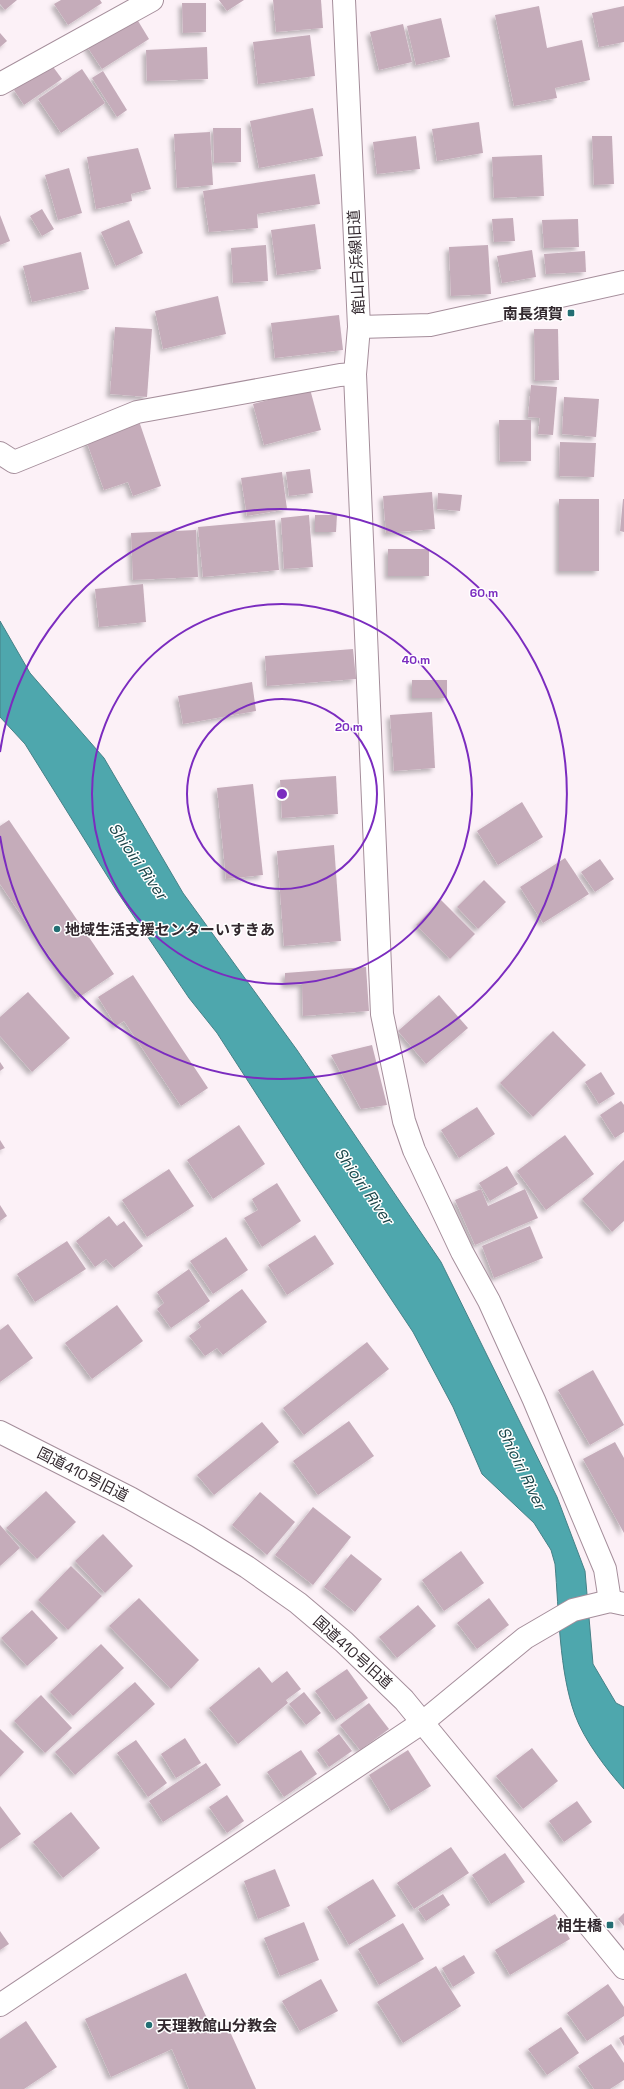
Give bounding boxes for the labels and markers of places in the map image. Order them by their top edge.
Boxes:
place label: 南長須賀 [503,304,563,323]
marker: 南長須賀 [566,308,576,318]
centre of rings [275,787,289,801]
place label: 地域生活支援センターいすきあ [65,920,275,939]
marker: 地域生活支援センターいすきあ [52,924,62,934]
place label: 相生橋 [557,1916,603,1935]
marker: 相生橋 [605,1920,615,1930]
place label: 天理教館山分教会 [157,2016,277,2035]
marker: 天理教館山分教会 [144,2020,154,2030]

